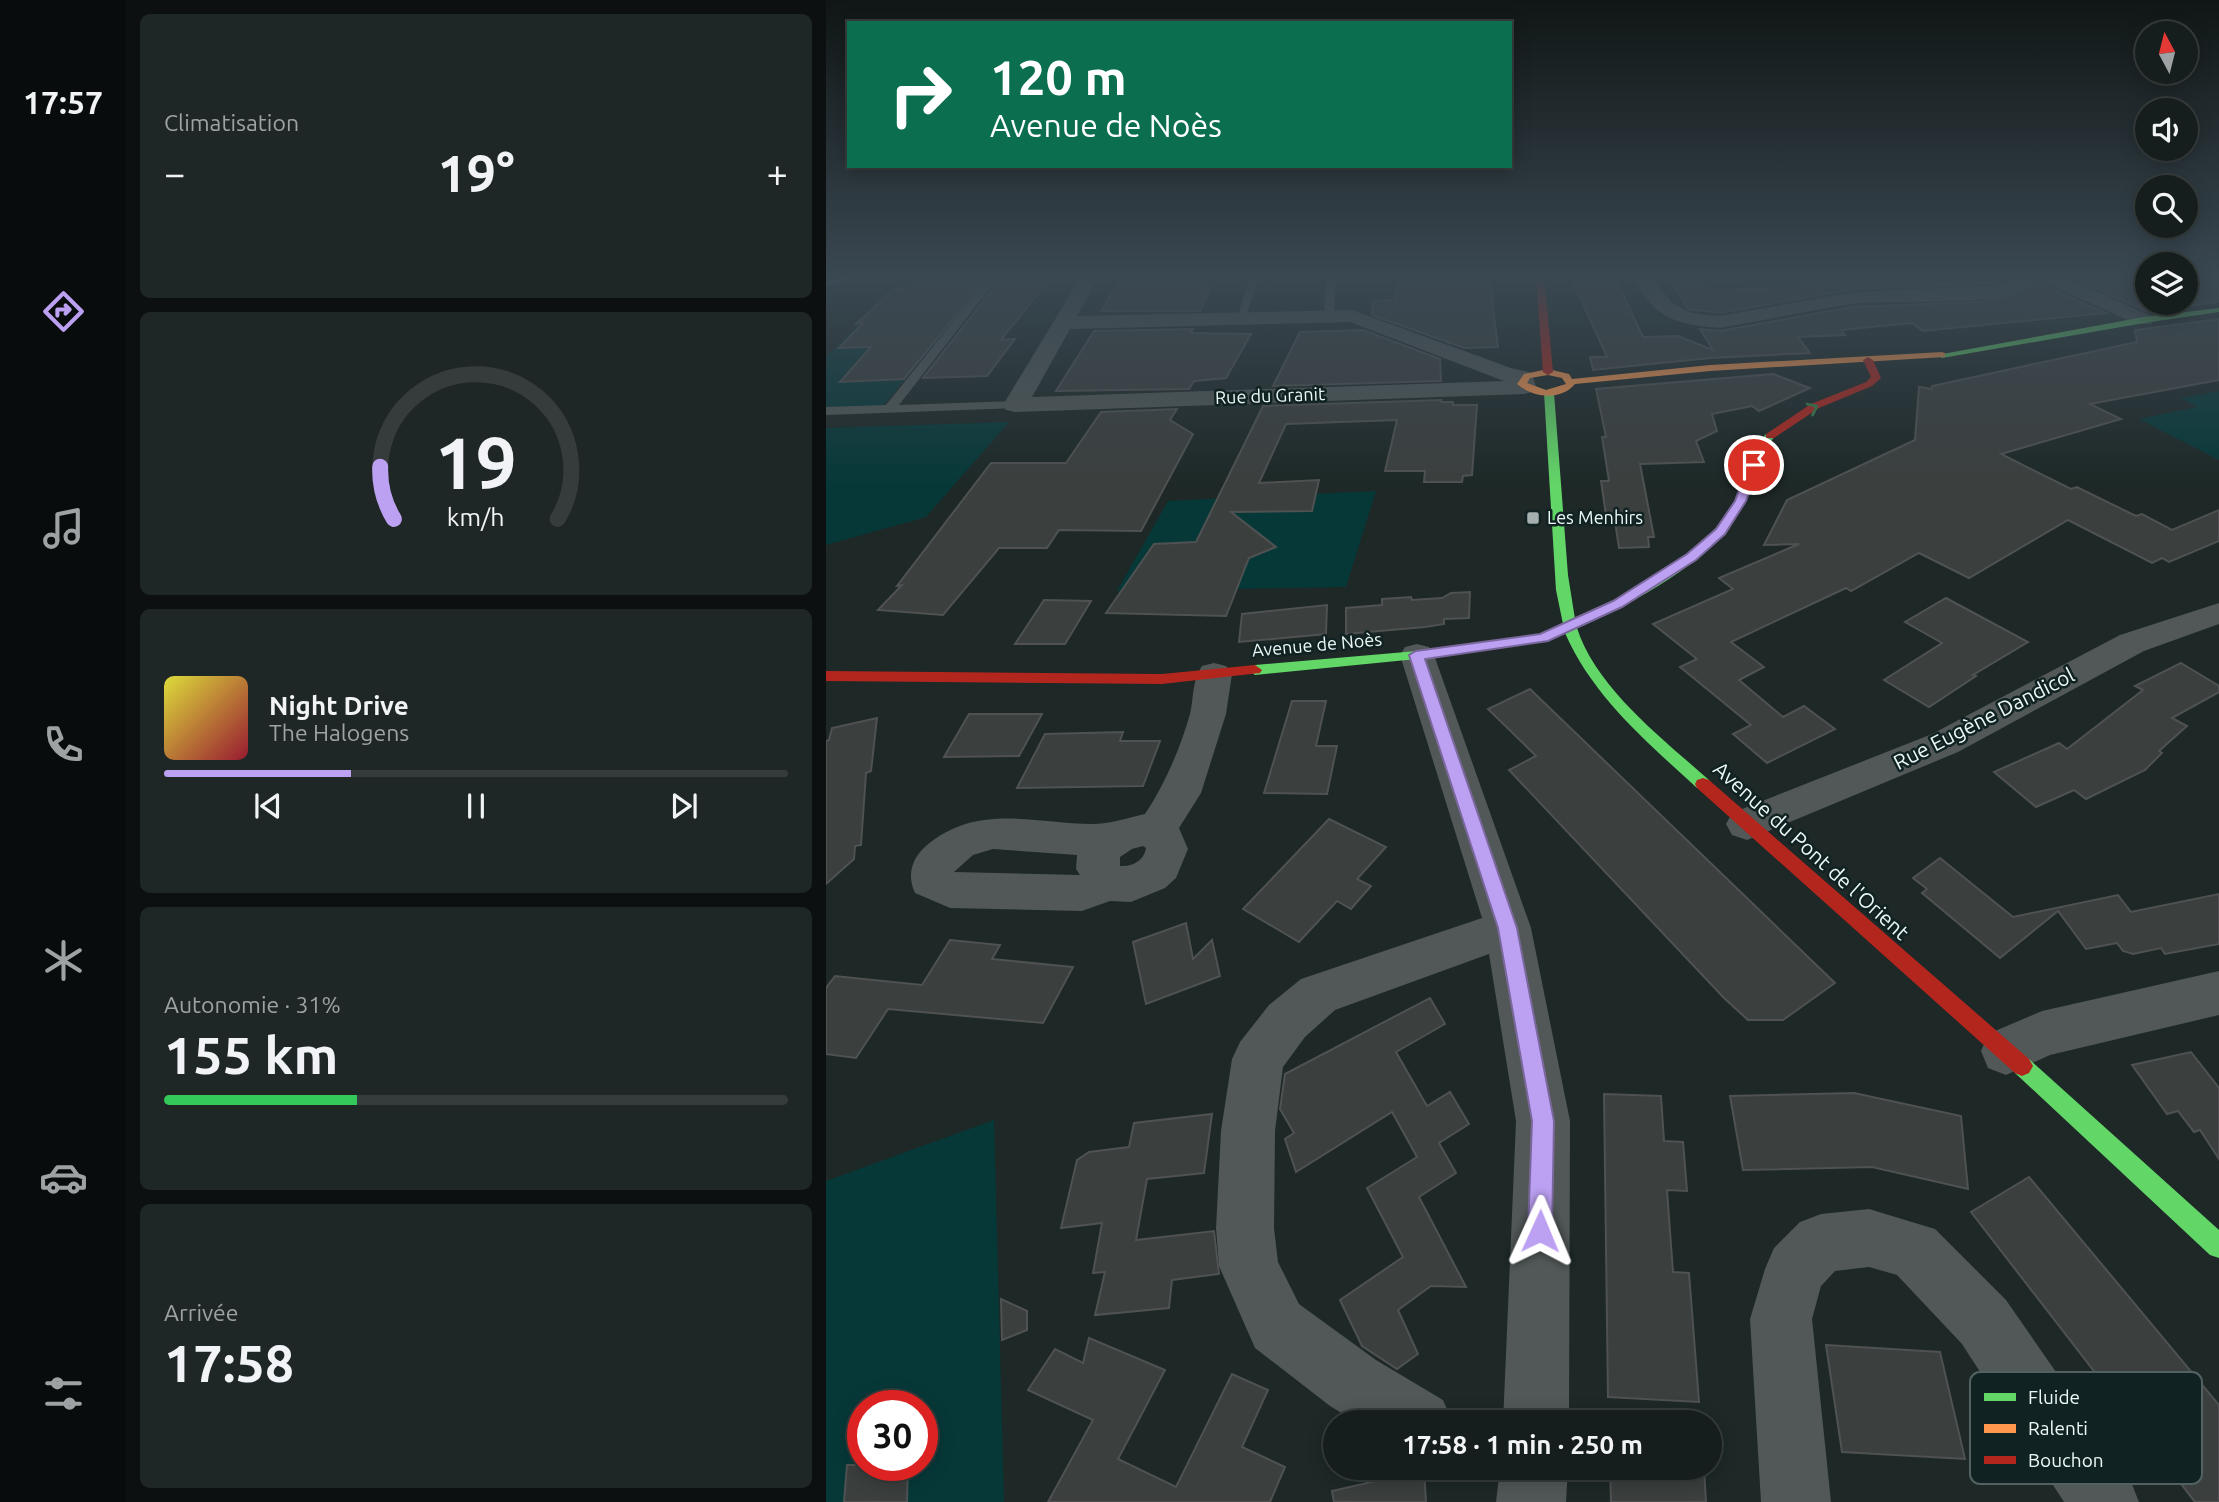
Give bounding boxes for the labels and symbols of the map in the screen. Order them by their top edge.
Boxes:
north arrow [2135,21,2198,84]
street label: Rue du Granit [1215,383,1325,407]
one-way arrow [1806,402,1818,416]
pin [1724,435,1784,495]
place label: Les Menhirs [1547,507,1643,527]
marker: Les Menhirs [1525,510,1541,526]
street label: Avenue de Noès [1251,628,1383,660]
street label: Rue Eugène Dandicol [1889,662,2078,774]
street label: Avenue du Pont de l'Orient [1709,756,1914,944]
position arrow [1503,1194,1577,1268]
legend [1970,1372,2202,1484]
text: Fluide [2028,1386,2080,1408]
speed limit sign: 30 [847,1390,938,1481]
text: Ralenti [2028,1417,2088,1439]
text: Bouchon [2028,1449,2104,1471]

